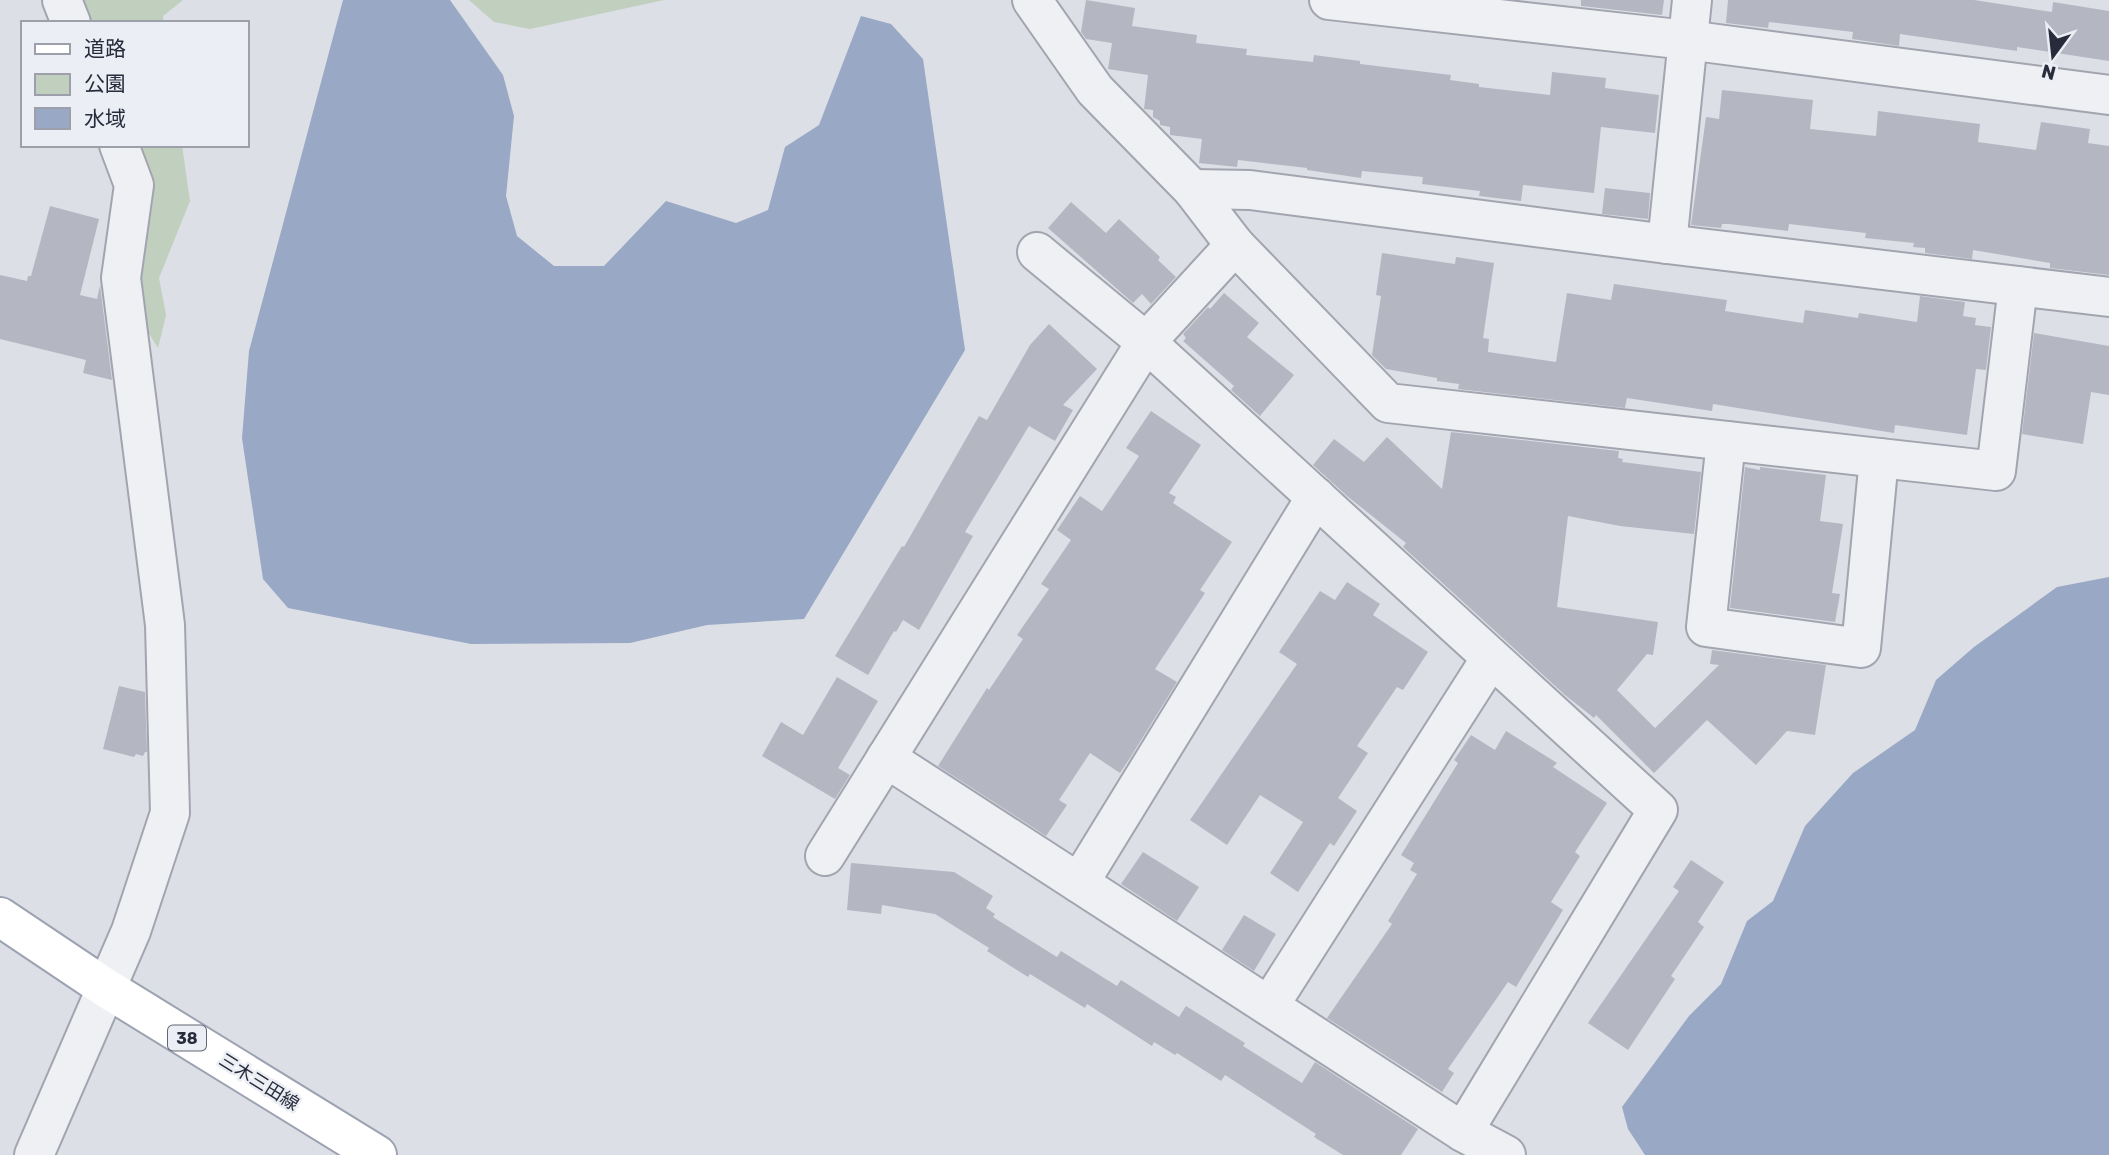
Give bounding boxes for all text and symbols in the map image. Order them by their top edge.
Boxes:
legend [21,21,248,147]
north arrow [2018,21,2088,91]
text: 道路 [84,36,126,61]
text: N [2039,59,2058,85]
text: 公園 [84,71,126,96]
text: 水域 [84,106,126,131]
road number: 38 [168,1026,206,1050]
street label: 三木三田線 [215,1049,303,1115]

